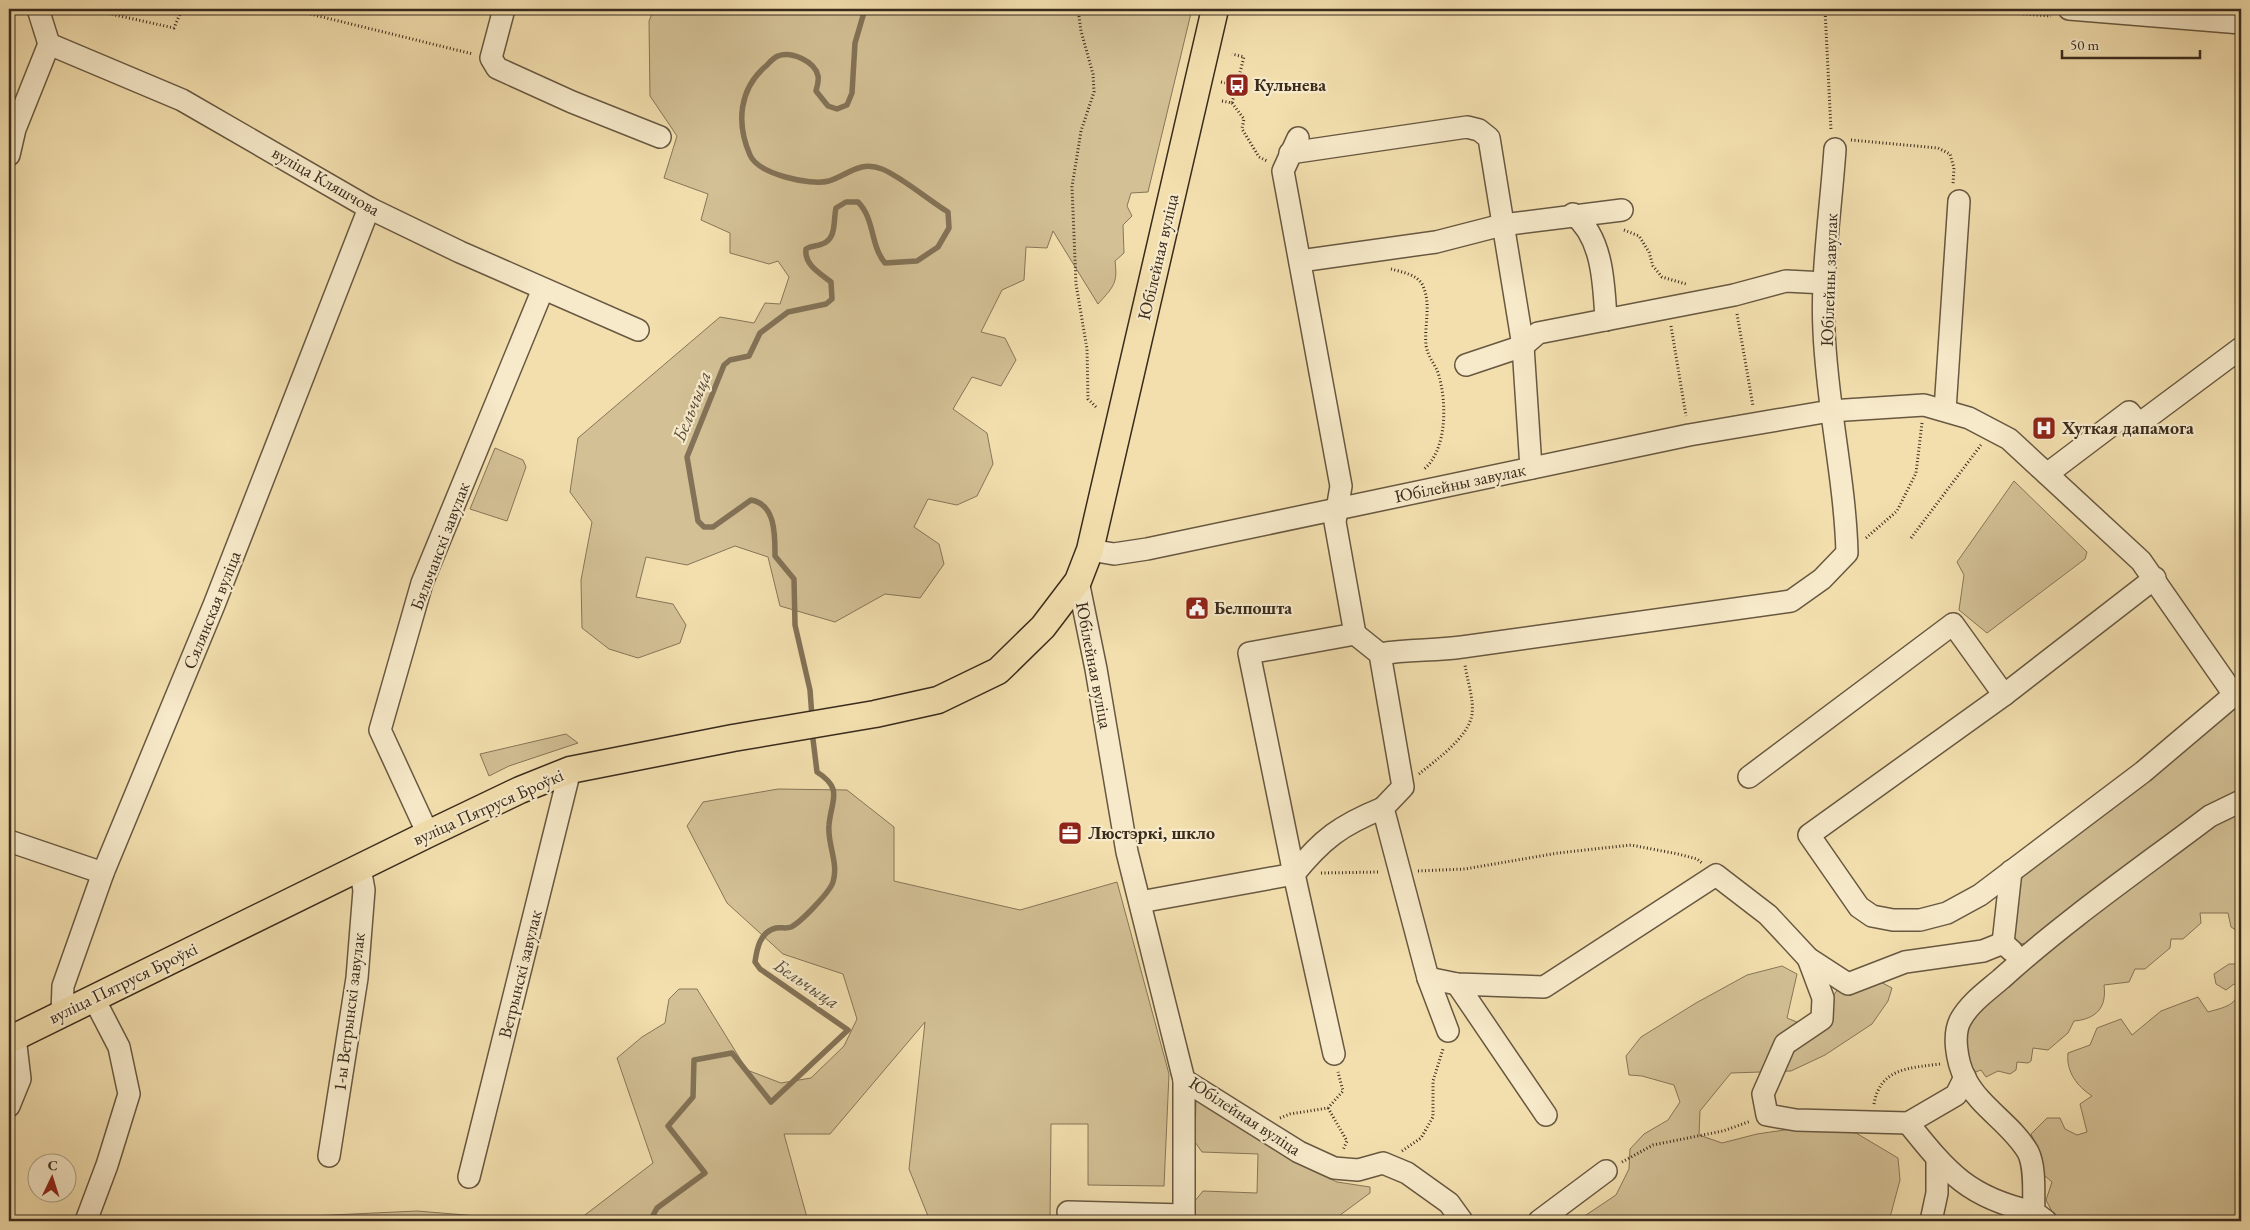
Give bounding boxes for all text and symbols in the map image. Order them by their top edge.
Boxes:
scale bar [2062,28,2200,60]
text: 50 m [2070,35,2099,54]
bus stop icon: Кульнева [1224,72,1250,98]
place label: Кульнева [1254,73,1326,96]
street label: вуліца Кляшчова [268,140,385,221]
street label: Юбілейная вуліца [1132,191,1183,322]
street label: Юбілейны завулак [1815,212,1842,347]
water label: Бельчыца [666,367,717,446]
hospital icon: Хуткая дапамога [2031,415,2057,441]
place label: Хуткая дапамога [2061,416,2194,439]
street label: Юбілейны завулак [1392,457,1528,508]
street label: Бяльчанскі завулак [405,478,475,613]
street label: Сялянская вуліца [177,547,246,672]
public building icon: Белпошта [1184,595,1210,621]
place label: Белпошта [1214,596,1292,619]
street label: Юбілейная вуліца [1071,599,1118,731]
street label: вуліца Пятруся Броўкі [409,763,567,850]
office icon: Люстэркі, шкло [1057,820,1083,846]
place label: Люстэркі, шкло [1088,821,1215,844]
street label: Ветрынскі завулак [492,907,547,1041]
street label: 1-ы Ветрынскі завулак [327,931,370,1093]
street label: вуліца Пятруся Броўкі [45,936,201,1029]
water label: Бельчыца [768,952,844,1014]
street label: Юбілейная вуліца [1185,1071,1306,1161]
north arrow [28,1152,78,1202]
text: С [47,1156,59,1174]

